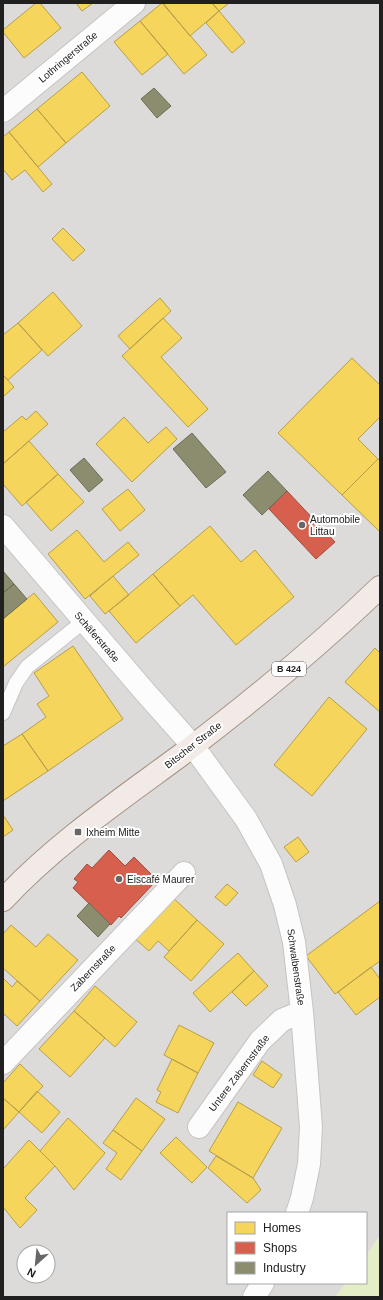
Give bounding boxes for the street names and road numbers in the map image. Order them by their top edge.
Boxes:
street label: Lothringerstraße [36,29,100,85]
street label: Schäferstraße [72,610,122,665]
road number: B 424 [272,662,306,676]
street label: Bitscher Straße [162,719,224,771]
street label: Schwalbenstraße [285,928,307,1006]
street label: Zabernstraße [68,942,118,993]
street label: Untere Zabernstraße [207,1032,272,1113]

